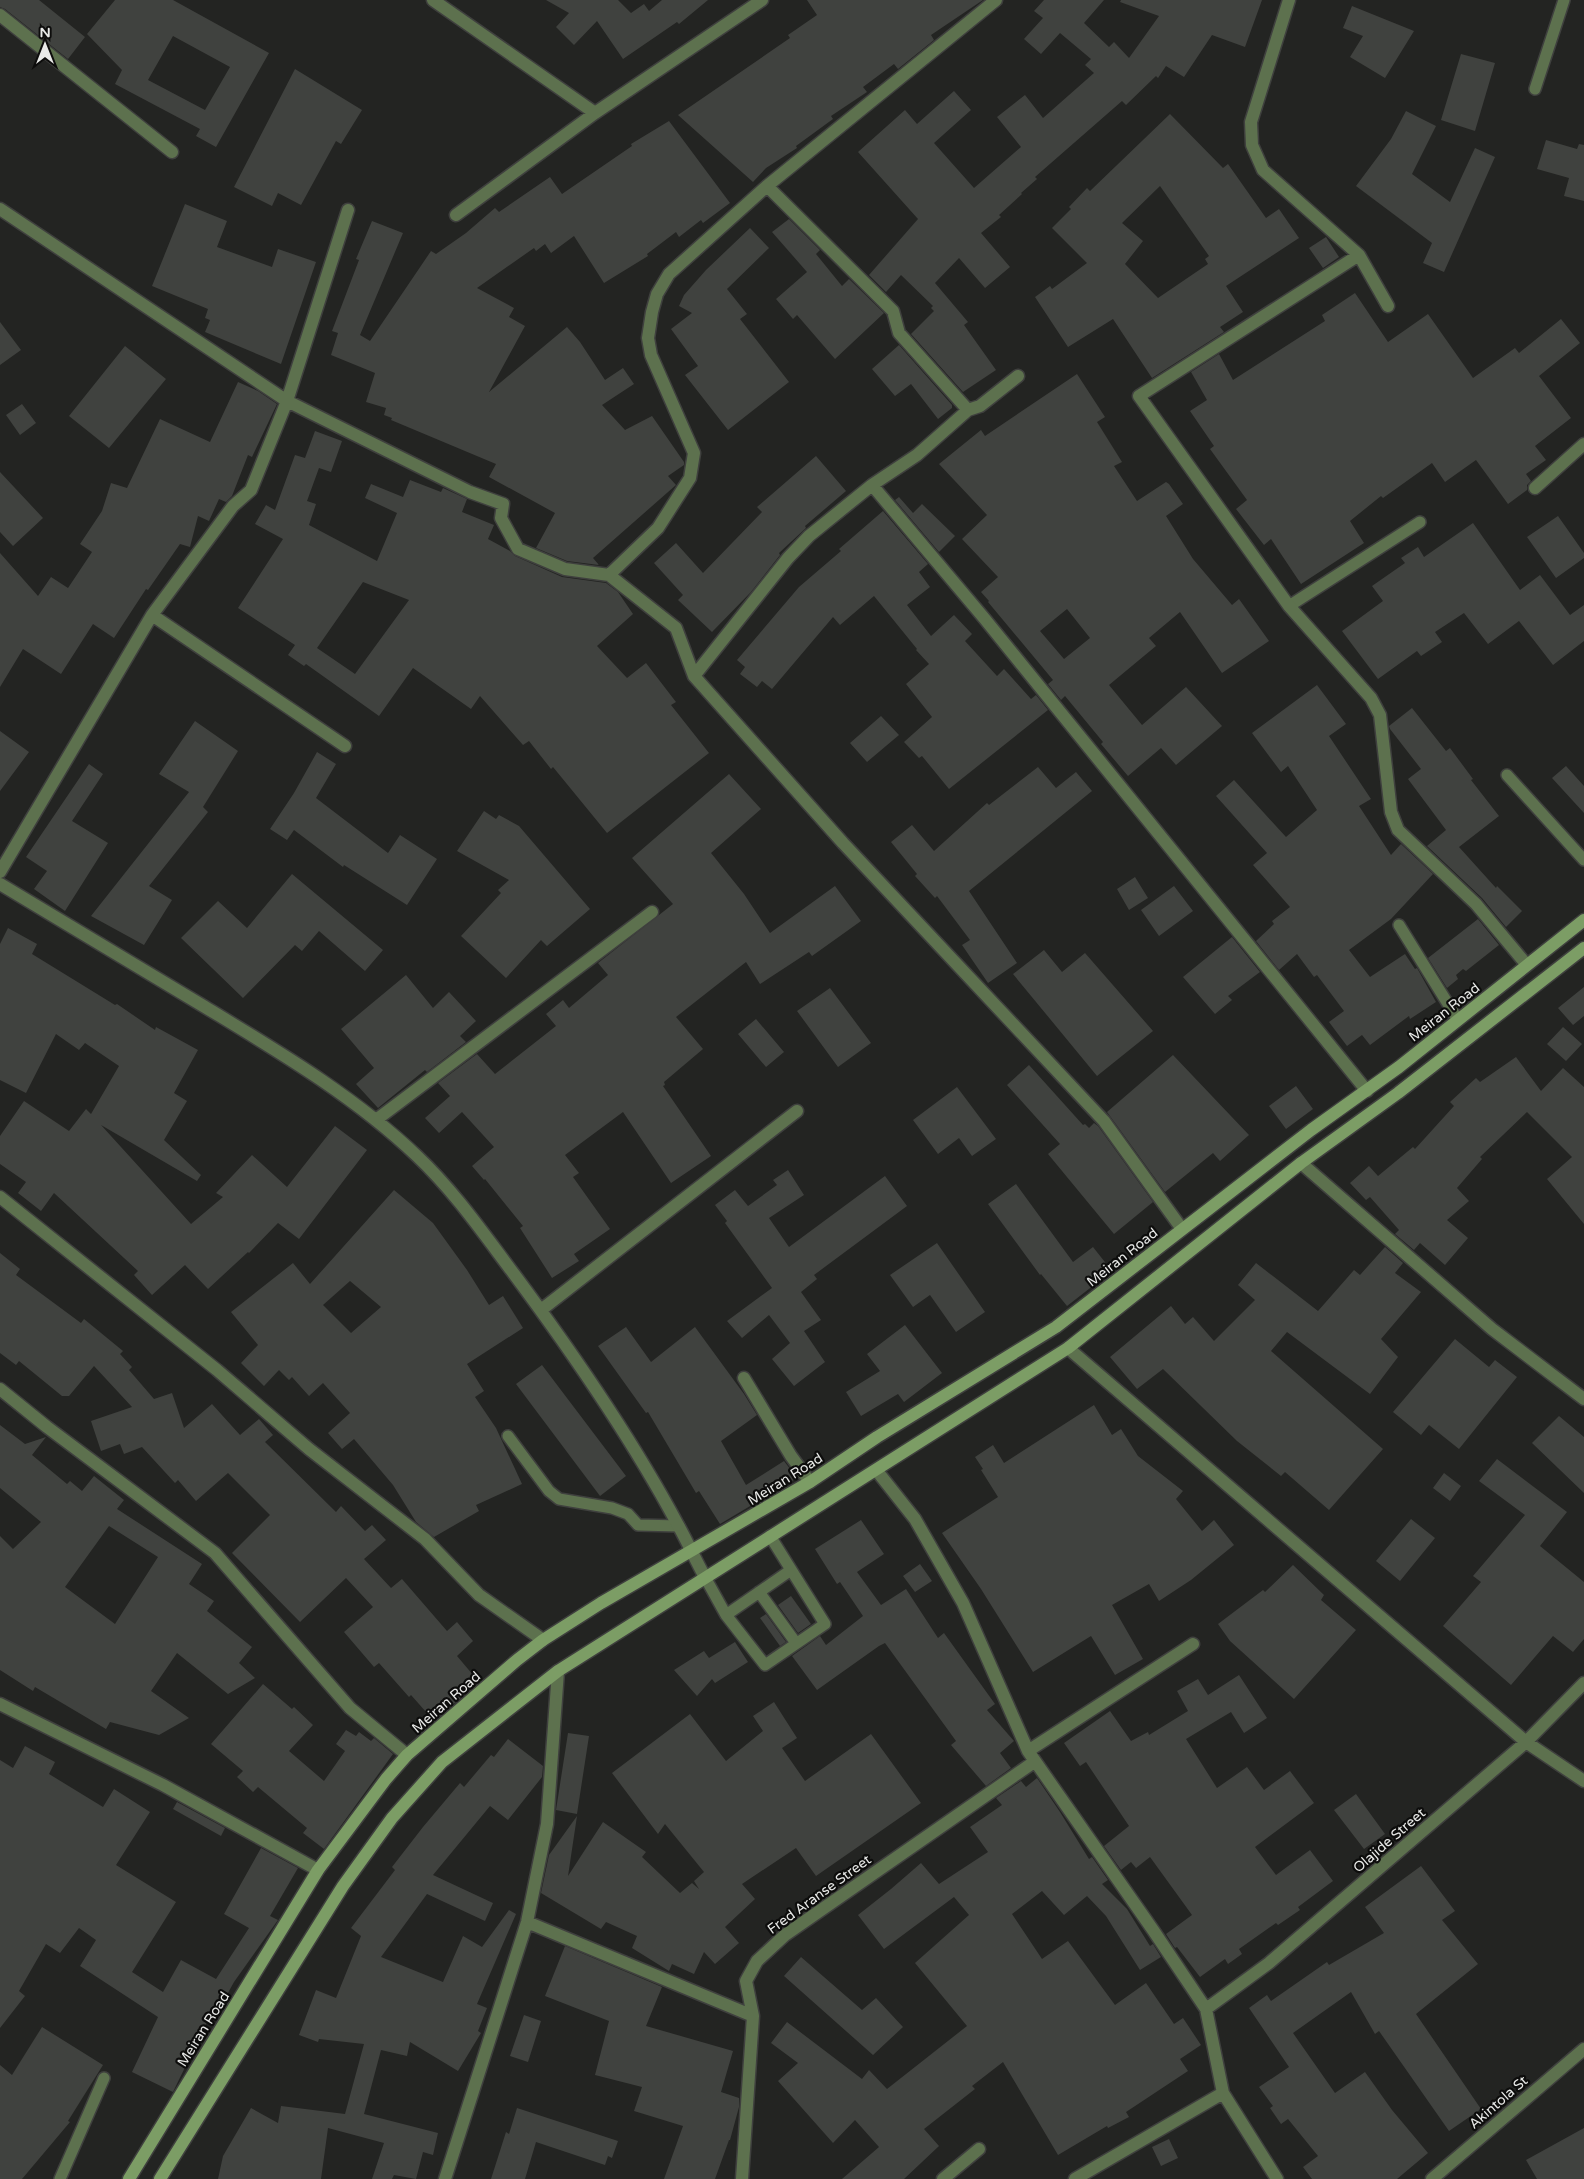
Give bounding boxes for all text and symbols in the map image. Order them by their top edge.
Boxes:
north arrow [20,20,70,70]
text: N [39,24,51,41]
street label: Meiran Road [1405,979,1483,1045]
street label: Meiran Road [1083,1224,1161,1290]
street label: Meiran Road [745,1450,826,1509]
street label: Meiran Road [409,1668,484,1737]
street label: Olajide Street [1350,1804,1429,1876]
street label: Fred Aranse Street [764,1851,875,1938]
street label: Meiran Road [174,1989,233,2070]
street label: Akintola St [1465,2072,1532,2132]

